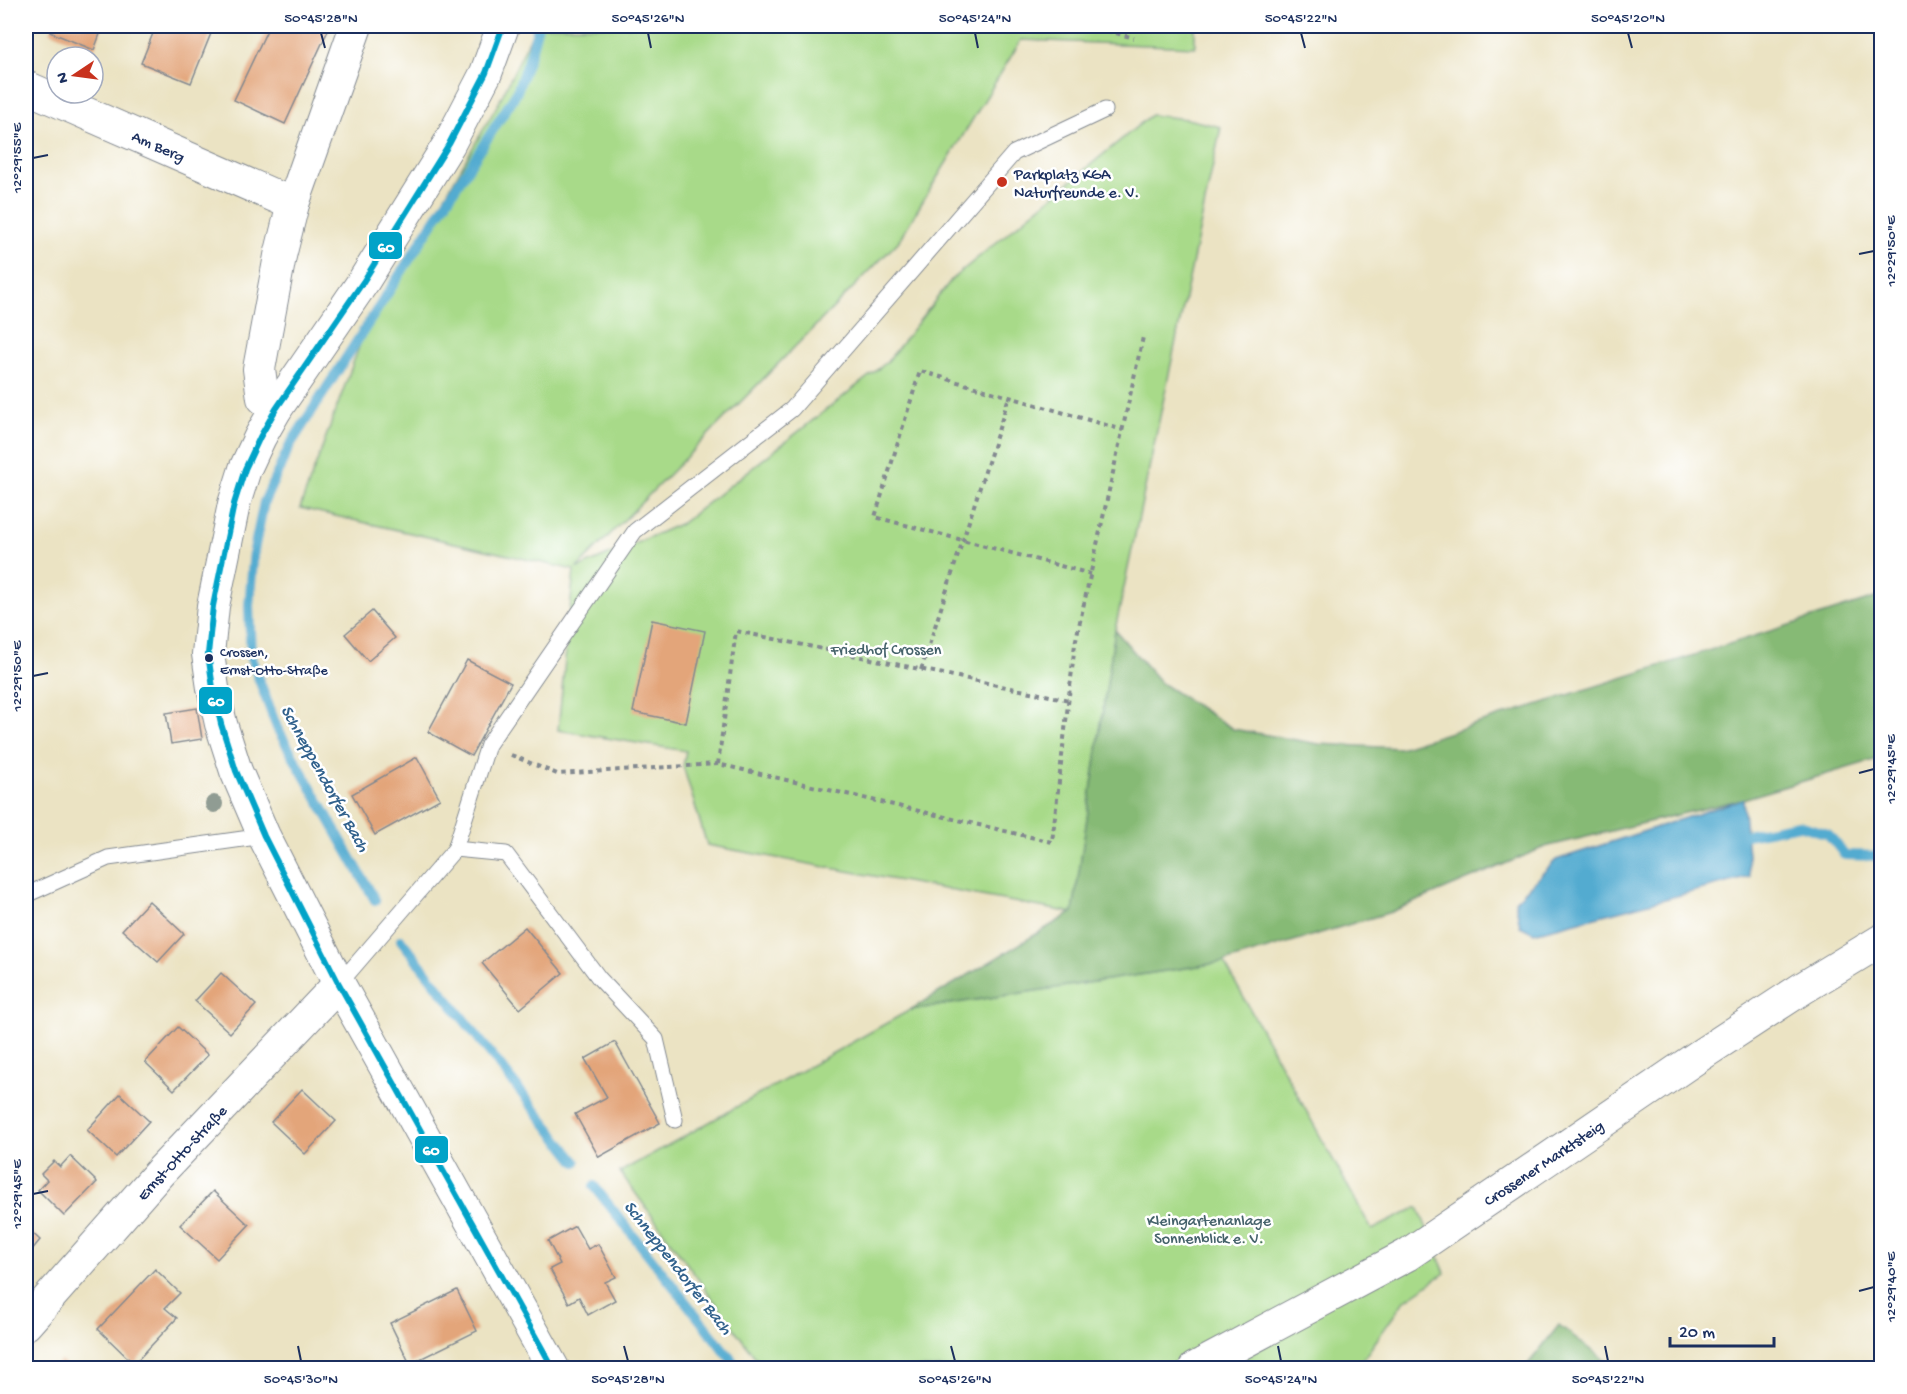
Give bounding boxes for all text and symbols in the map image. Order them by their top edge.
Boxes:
text: 50°45'28"N [284,10,358,28]
text: 50°45'26"N [612,10,685,28]
text: 50°45'24"N [939,10,1011,28]
text: 50°45'22"N [1265,10,1338,28]
text: 50°45'20"N [1591,10,1665,28]
north arrow [45,45,105,105]
text: N [53,70,74,85]
text: 12°29'55"E [9,122,27,194]
street label: Am Berg [128,128,187,168]
place label: Parkplatz KGA Naturfreunde e. V. [1013,167,1139,204]
marker: Parkplatz KGA Naturfreunde e. V. [995,175,1009,189]
text: 12°29'50"E [1883,215,1901,287]
line badge: 60 [368,231,403,260]
text: 60 [377,240,395,259]
text: 12°29'50"E [9,640,27,712]
park label: Friedhof Crossen [830,642,942,661]
place label: Crossen, Ernst-Otto-Straße [220,645,329,680]
marker: Crossen, Ernst-Otto-Straße [203,652,215,664]
line badge: 60 [198,686,233,715]
text: 60 [207,694,225,713]
water label: Schneppendorfer Bach [275,702,373,856]
text: 12°29'45"E [1883,734,1901,805]
street label: Ernst-Otto-Straße [135,1102,233,1206]
street label: Crossener Marktsteig [1481,1118,1609,1212]
line badge: 60 [414,1135,449,1164]
text: 60 [422,1143,440,1162]
text: 12°29'45"E [9,1159,27,1230]
water label: Schneppendorfer Bach [618,1197,736,1340]
park label: Kleingartenanlage Sonnenblick e. V. [1147,1213,1272,1250]
text: 12°29'40"E [1883,1251,1901,1323]
scale bar [1670,1310,1774,1348]
text: 20 m [1679,1323,1715,1344]
text: 50°45'30"N [264,1371,338,1389]
text: 50°45'28"N [591,1371,665,1389]
text: 50°45'26"N [919,1371,992,1389]
text: 50°45'24"N [1245,1371,1317,1389]
text: 50°45'22"N [1572,1371,1645,1389]

